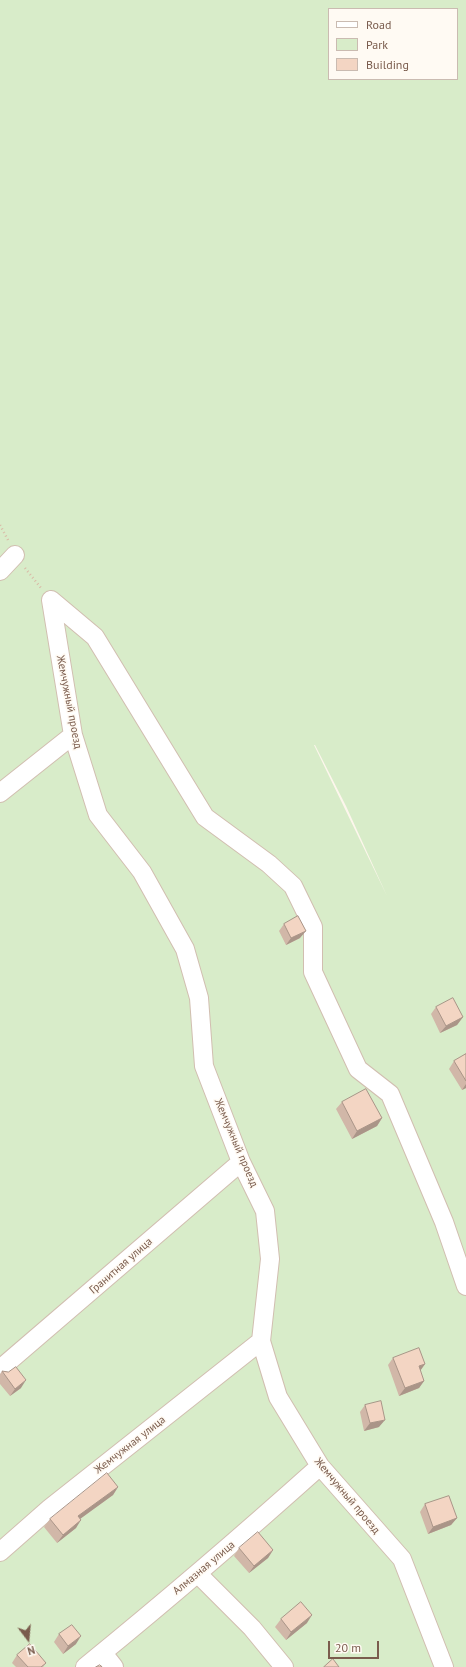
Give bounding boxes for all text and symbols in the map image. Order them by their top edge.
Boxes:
legend [328,8,458,80]
text: Road [366,17,391,32]
text: Park [366,37,388,52]
text: Building [366,57,409,72]
street label: Жемчужный проезд [53,654,85,750]
street label: Жемчужный проезд [211,1097,261,1189]
street label: Гранитная улица [87,1235,155,1297]
street label: Жемчужная улица [92,1413,168,1477]
street label: Жемчужный проезд [311,1455,383,1537]
street label: Алмазная улица [170,1538,238,1598]
north arrow [8,1619,48,1659]
scale bar [330,1633,381,1659]
text: 20 m [335,1640,361,1655]
text: N [26,1643,37,1658]

